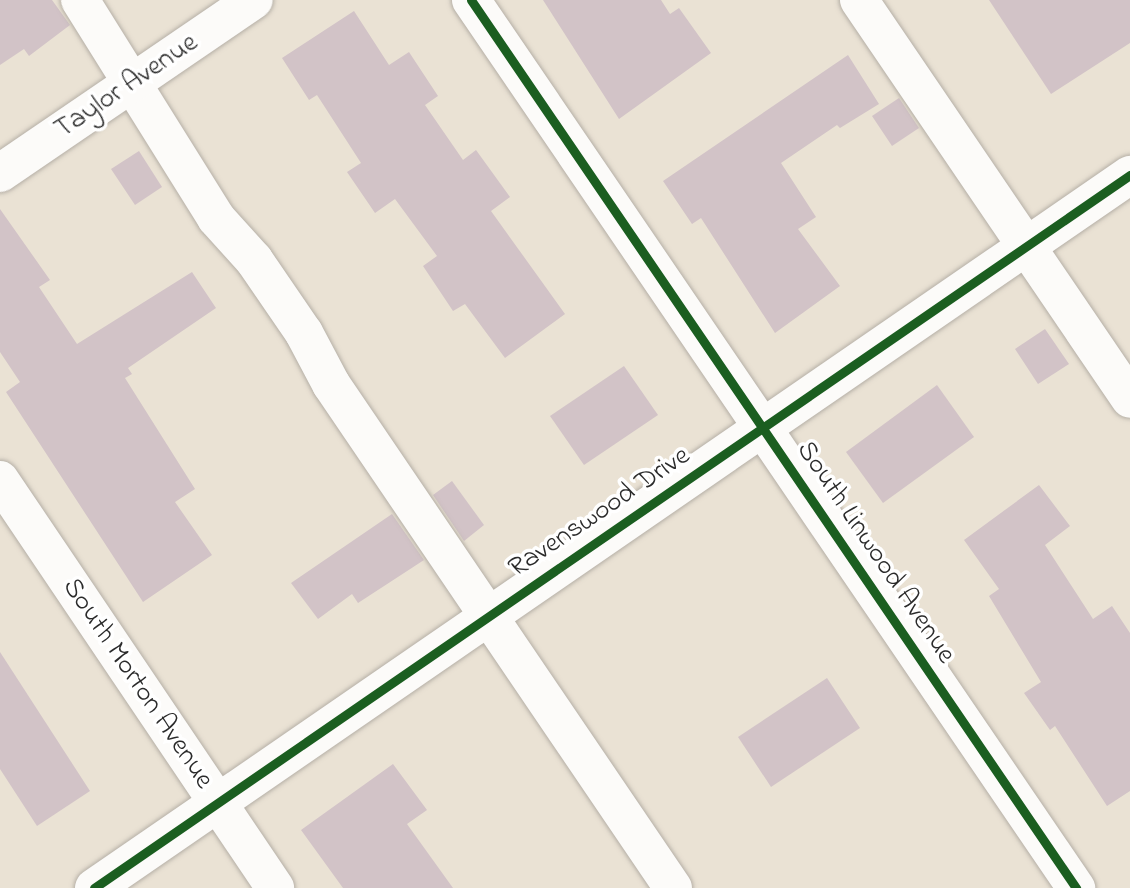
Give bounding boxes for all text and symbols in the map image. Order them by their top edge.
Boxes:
street label: Taylor Avenue [49,27,205,147]
street label: South Linwood Avenue [788,435,962,671]
street label: Ravenswood Drive [503,440,697,586]
street label: South Morton Avenue [54,572,220,796]

